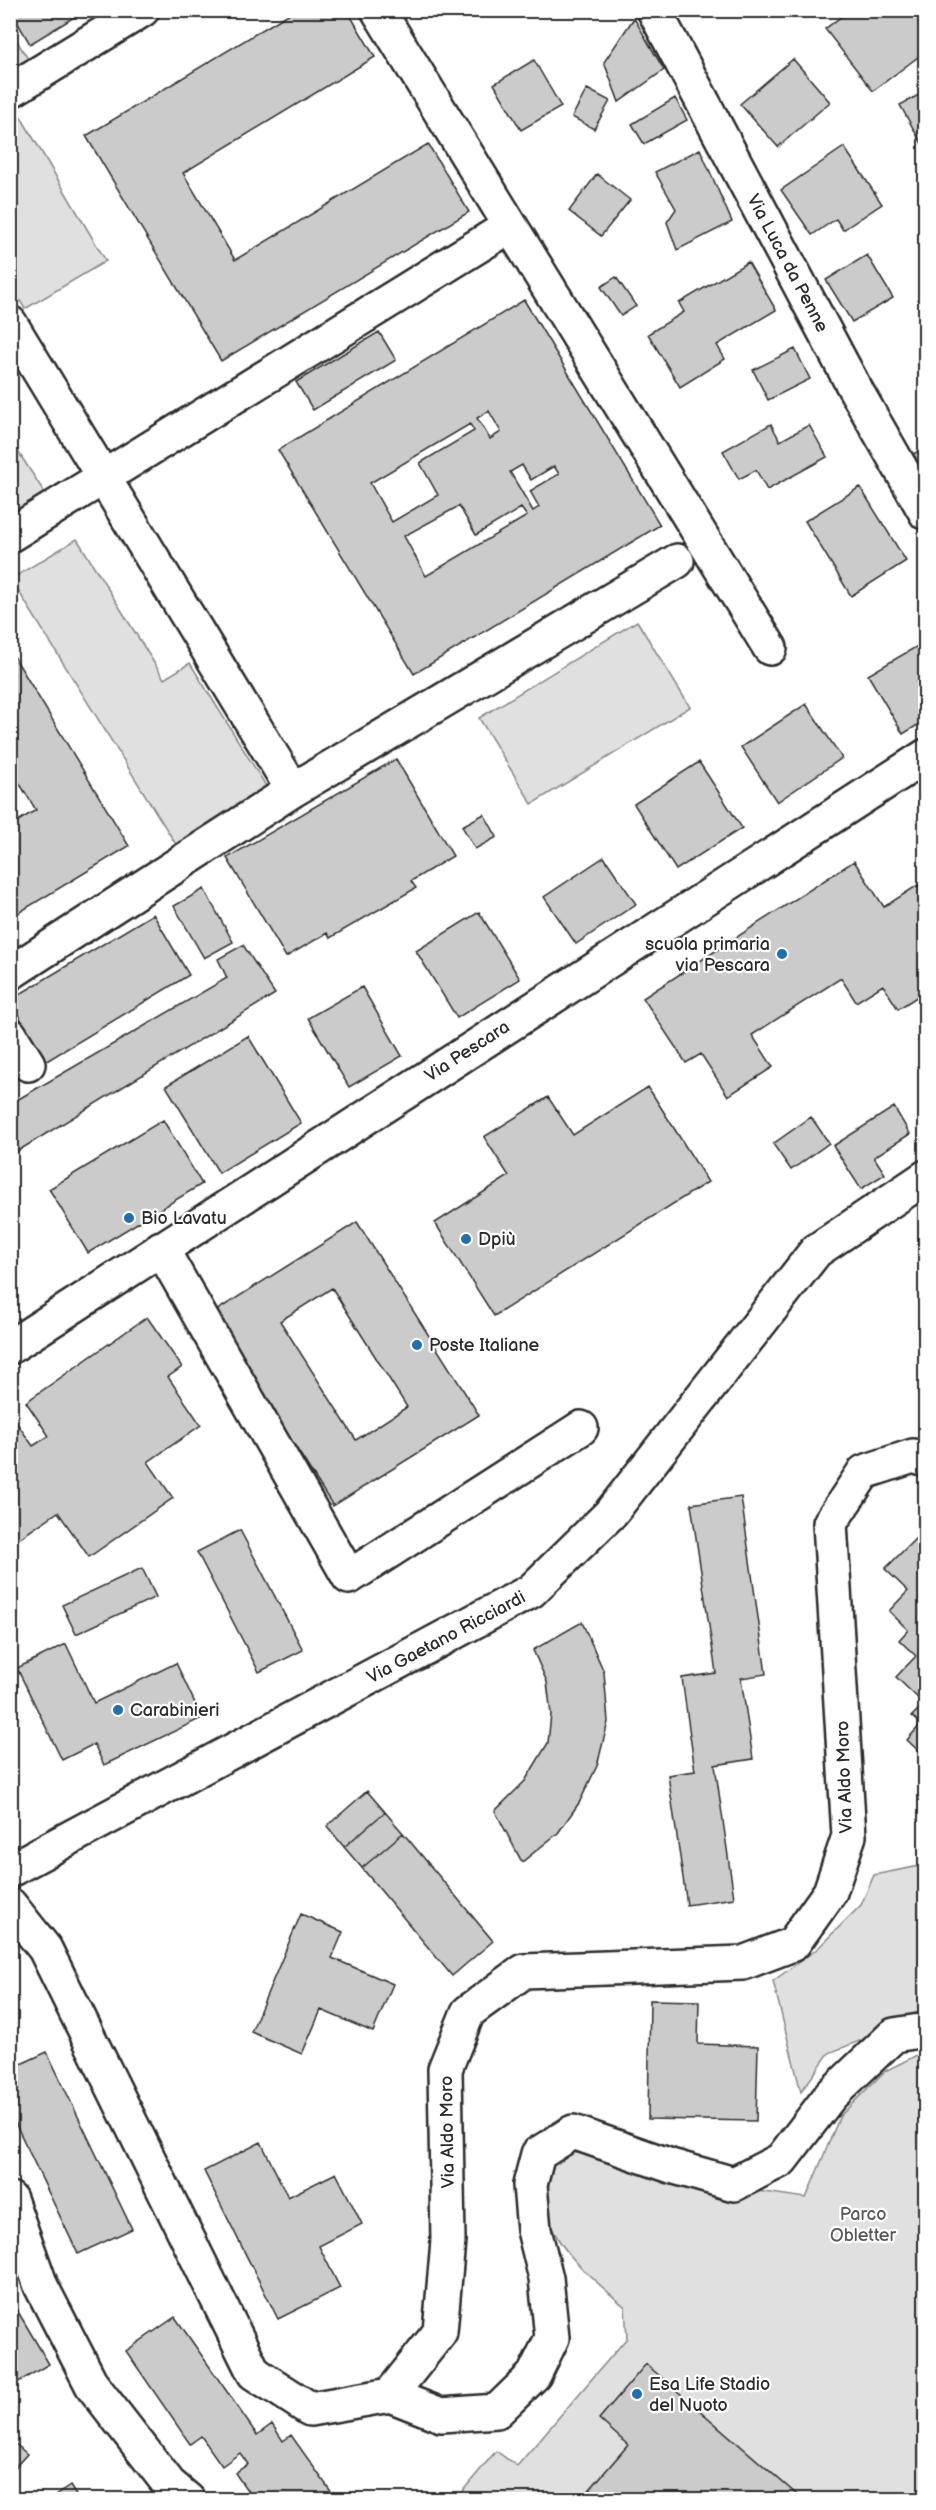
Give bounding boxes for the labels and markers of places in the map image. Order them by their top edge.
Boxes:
place label: scuola primaria via Pescara [645,934,770,976]
marker: scuola primaria via Pescara [775,947,789,961]
place label: Bio Lavatu [141,1208,227,1229]
marker: Bio Lavatu [122,1211,136,1225]
place label: Dpiù [478,1229,516,1250]
marker: Dpiù [459,1232,473,1246]
place label: Poste Italiane [429,1335,540,1356]
marker: Poste Italiane [410,1338,424,1352]
place label: Carabinieri [130,1700,219,1721]
marker: Carabinieri [111,1703,125,1717]
place label: Esa Life Stadio del Nuoto [649,2374,770,2416]
marker: Esa Life Stadio del Nuoto [630,2387,644,2401]

